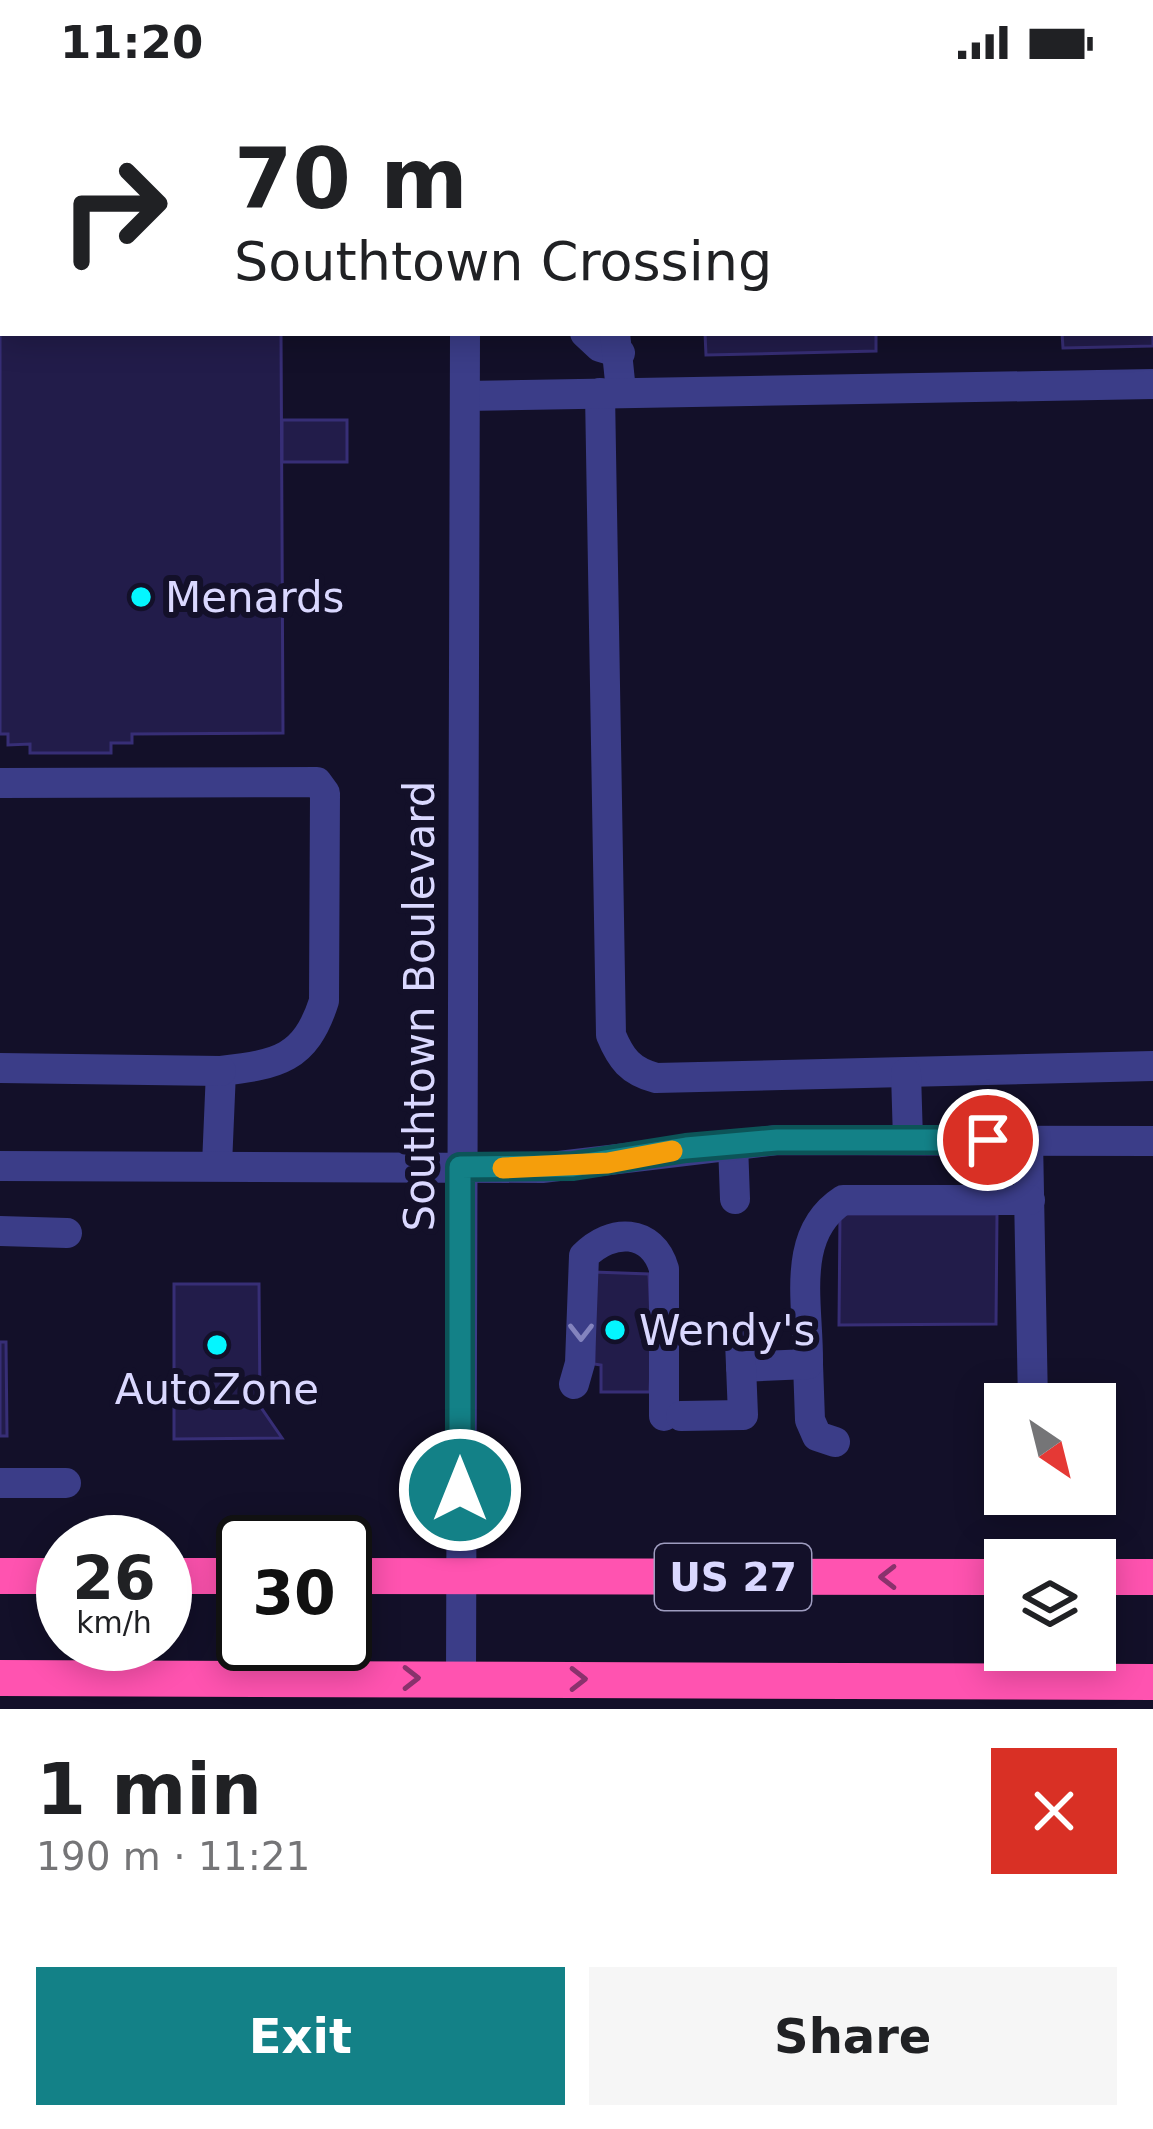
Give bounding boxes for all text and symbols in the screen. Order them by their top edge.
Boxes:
text: 11:20 [60,16,203,69]
text: 70 m [234,130,468,228]
icon: right [36,132,192,288]
text: Southtown Crossing [234,230,772,293]
place label: Menards [165,573,345,622]
marker: Menards [128,584,154,610]
street label: Southtown Boulevard [395,781,444,1231]
pin [937,1089,1039,1191]
icon: arrive [955,1107,1021,1173]
place label: Wendy's [639,1306,815,1355]
marker: Wendy's [602,1317,628,1343]
one-way arrow [568,1324,594,1342]
marker: AutoZone [204,1332,230,1358]
place label: AutoZone [115,1365,319,1414]
north arrow [984,1383,1116,1515]
map controls [984,1383,1116,1671]
position arrow [397,1427,523,1553]
speed limit sign: 30 [216,1515,372,1671]
button: layers [984,1539,1116,1671]
text: 26 [72,1543,156,1613]
road number: US 27 [655,1544,811,1610]
one-way arrow [878,1564,896,1590]
text: km/h [76,1605,152,1640]
one-way arrow [403,1665,421,1691]
one-way arrow [570,1666,588,1692]
text: 1 min [36,1747,262,1831]
button: close [991,1748,1117,1874]
text: 190 m · 11:21 [36,1834,310,1879]
button: Exit [36,1967,565,2105]
button: Share [589,1967,1117,2105]

